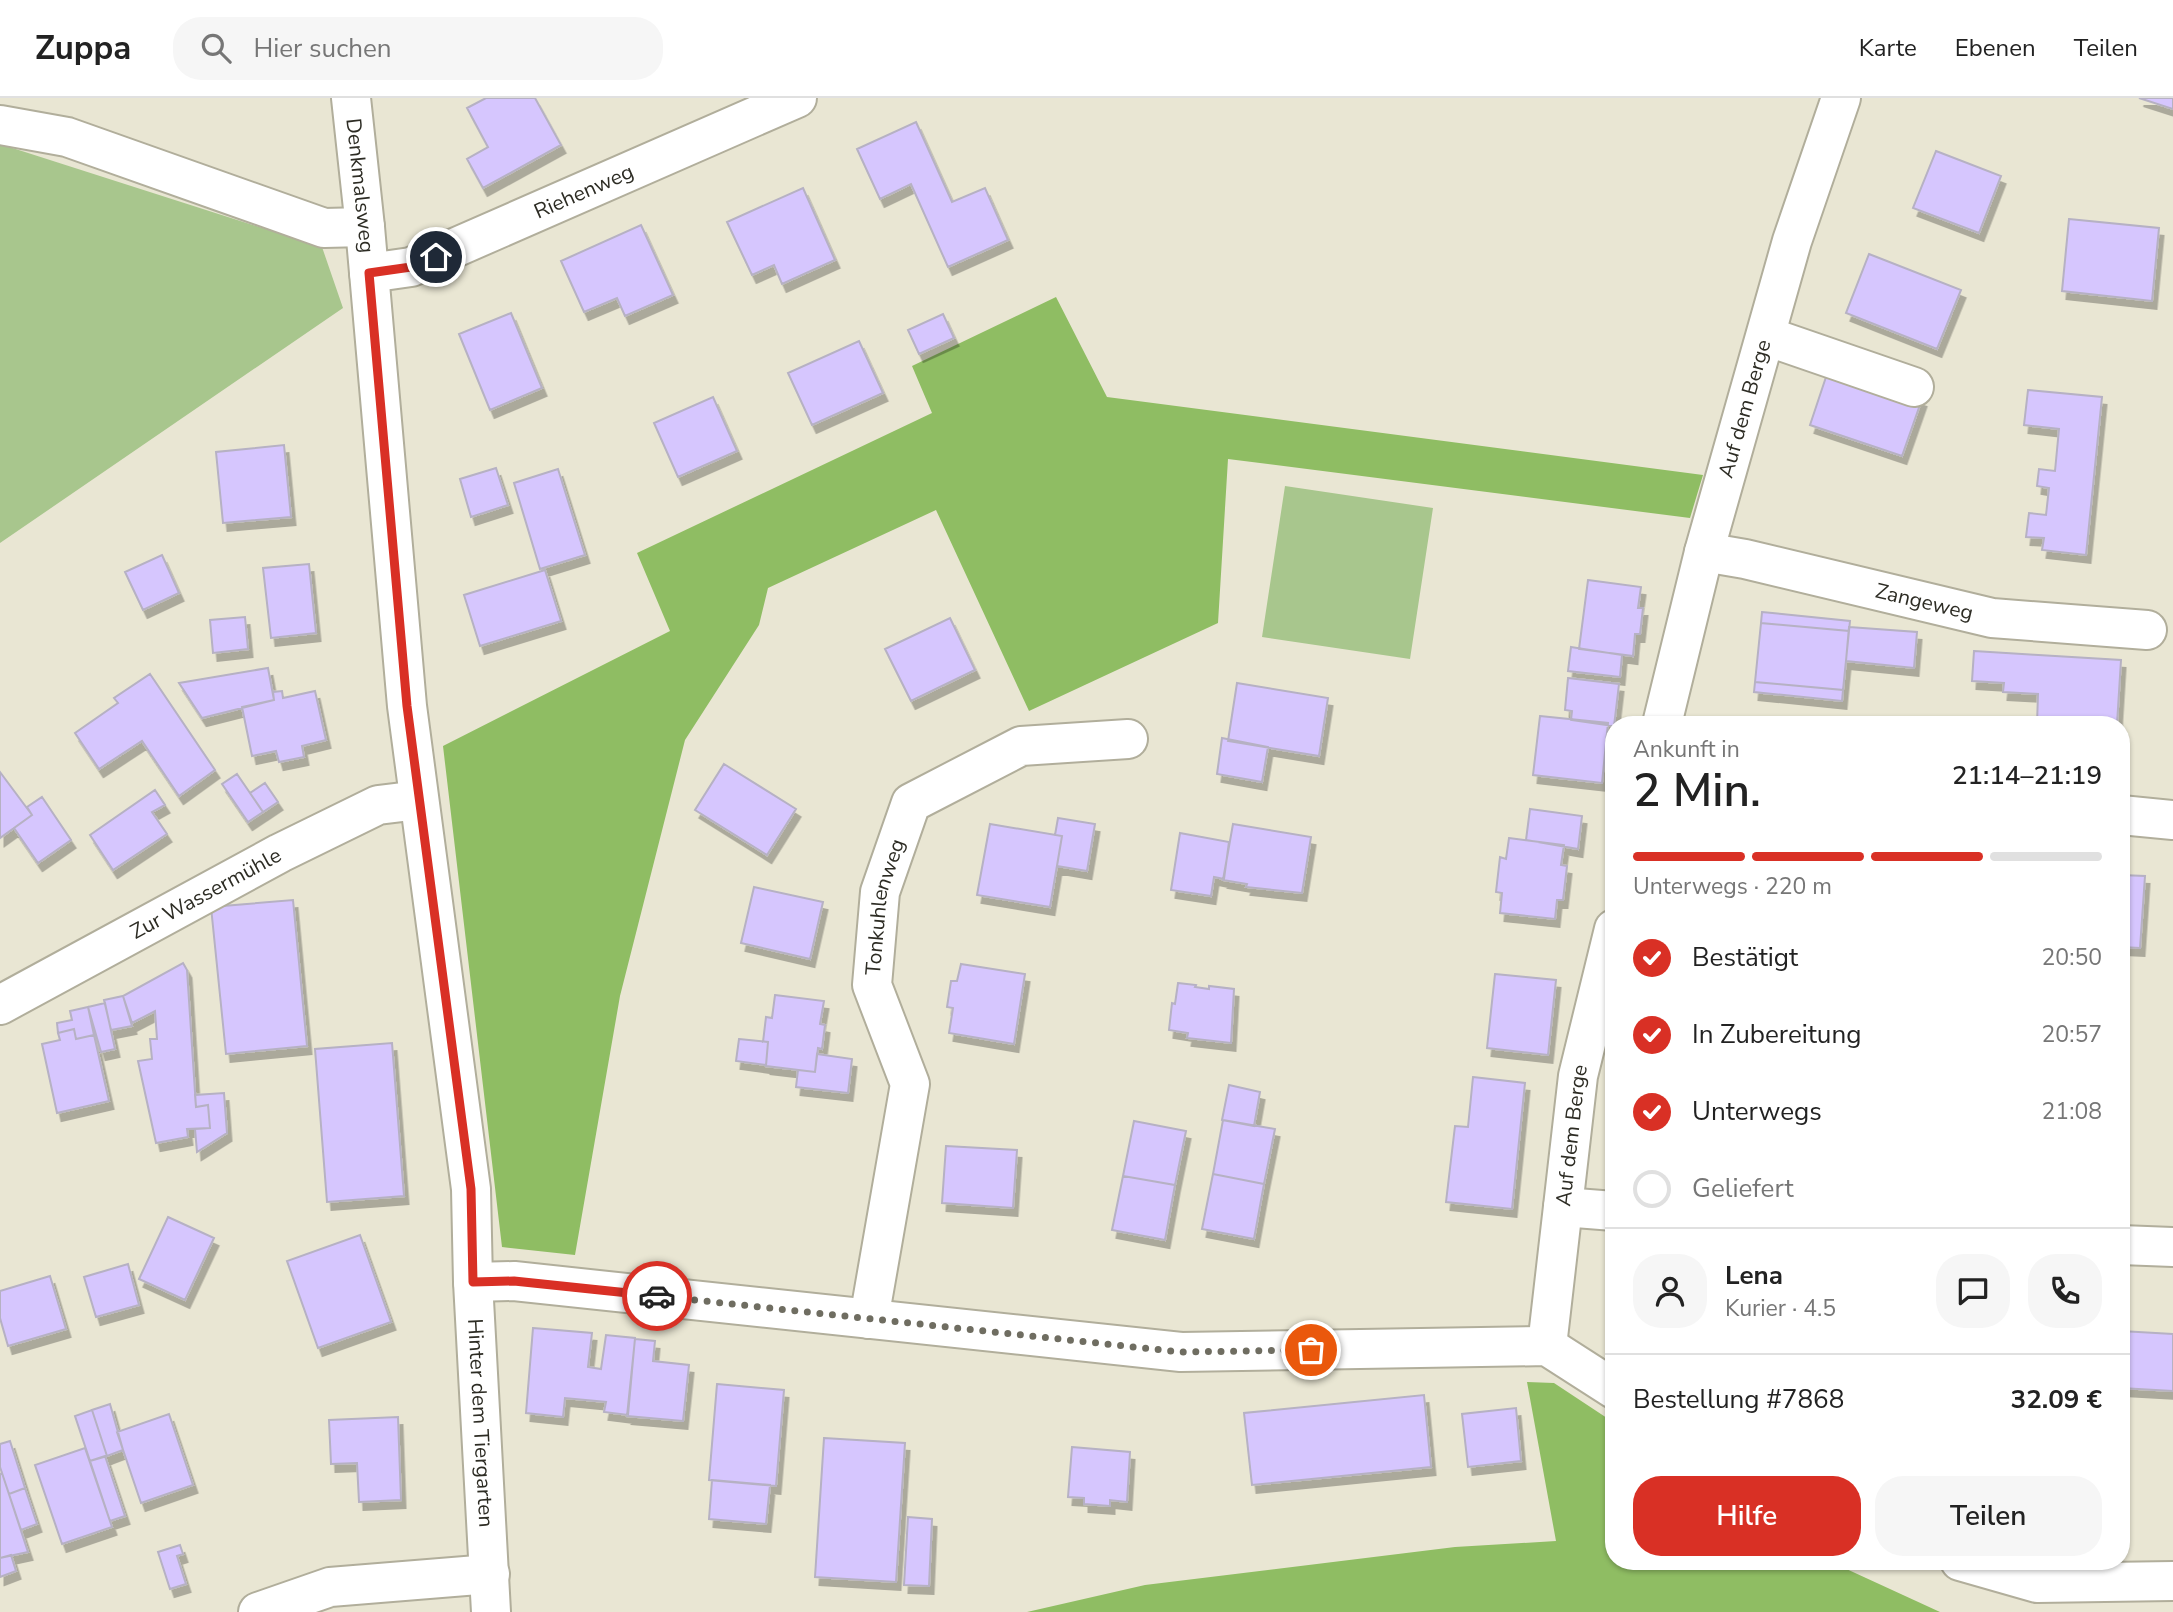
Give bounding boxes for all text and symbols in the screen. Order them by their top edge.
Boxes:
search box [173,17,663,80]
text: Zuppa [35,26,131,71]
icon: search [197,29,235,67]
text: Hier suchen [253,31,392,66]
text: Karte [1859,32,1917,64]
text: Ebenen [1955,32,2036,64]
text: Teilen [2074,32,2138,64]
street label: Denkmalsweg [339,117,381,254]
street label: Riehenweg [530,157,638,225]
pin [406,227,466,287]
icon: home [417,238,455,276]
street label: Auf dem Berge [1712,336,1777,481]
street label: Zangeweg [1873,577,1976,627]
text: Ankunft in [1633,734,1740,765]
text: 21:14–21:19 [1952,758,2102,793]
text: 2 Min. [1633,759,1761,822]
street label: Tonkuhlenweg [859,835,912,976]
street label: Zur Wassermühle [125,841,286,946]
text: Unterwegs · 220 m [1633,871,1832,902]
icon: check [1633,939,1671,977]
text: Bestätigt [1692,940,1798,975]
text: 20:50 [2042,942,2102,973]
icon: check [1633,1016,1671,1054]
text: In Zubereitung [1692,1017,1861,1052]
text: 20:57 [2042,1019,2102,1050]
street label: Auf dem Berge [1549,1061,1594,1208]
icon: check [1633,1093,1671,1131]
text: Unterwegs [1692,1094,1822,1129]
text: 21:08 [2042,1096,2102,1127]
text: Geliefert [1692,1171,1793,1206]
button: person [1633,1254,1707,1328]
button: chat [1936,1254,2010,1328]
button: phone [2028,1254,2102,1328]
text: Lena [1725,1258,1783,1293]
courier [622,1261,692,1331]
icon: car [638,1277,676,1315]
text: Kurier · 4.5 [1725,1293,1836,1324]
street label: Hinter dem Tiergarten [461,1318,500,1528]
pin [1281,1320,1341,1380]
icon: bag [1292,1331,1330,1369]
text: Bestellung #7868 [1633,1382,1844,1417]
text: 32.09 € [2011,1382,2102,1417]
button: Hilfe [1633,1476,1861,1556]
button: Teilen [1875,1476,2102,1556]

